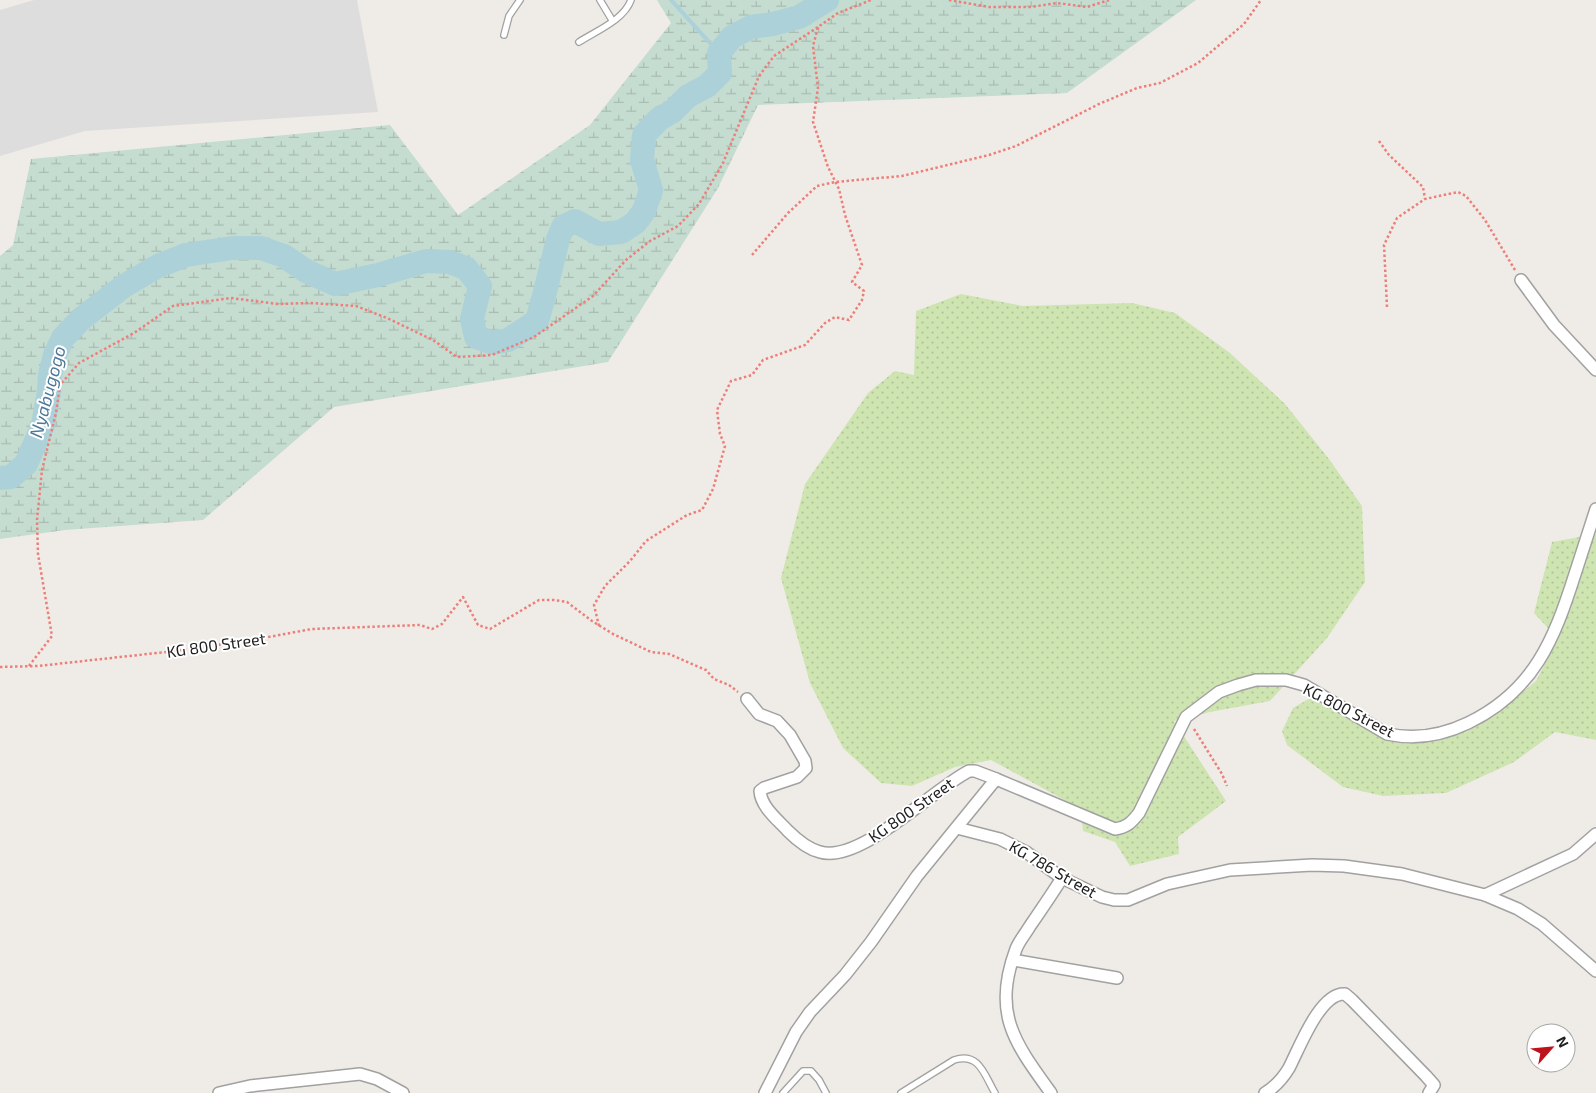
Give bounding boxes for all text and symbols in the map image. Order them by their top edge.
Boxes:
water label: Nyabugogo [24,343,70,440]
street label: KG 800 Street [165,628,267,661]
street label: KG 800 Street [1300,678,1398,741]
street label: KG 800 Street [864,773,957,846]
street label: KG 786 Street [1006,836,1100,901]
north arrow [1526,1023,1576,1073]
text: N [1553,1034,1573,1050]

